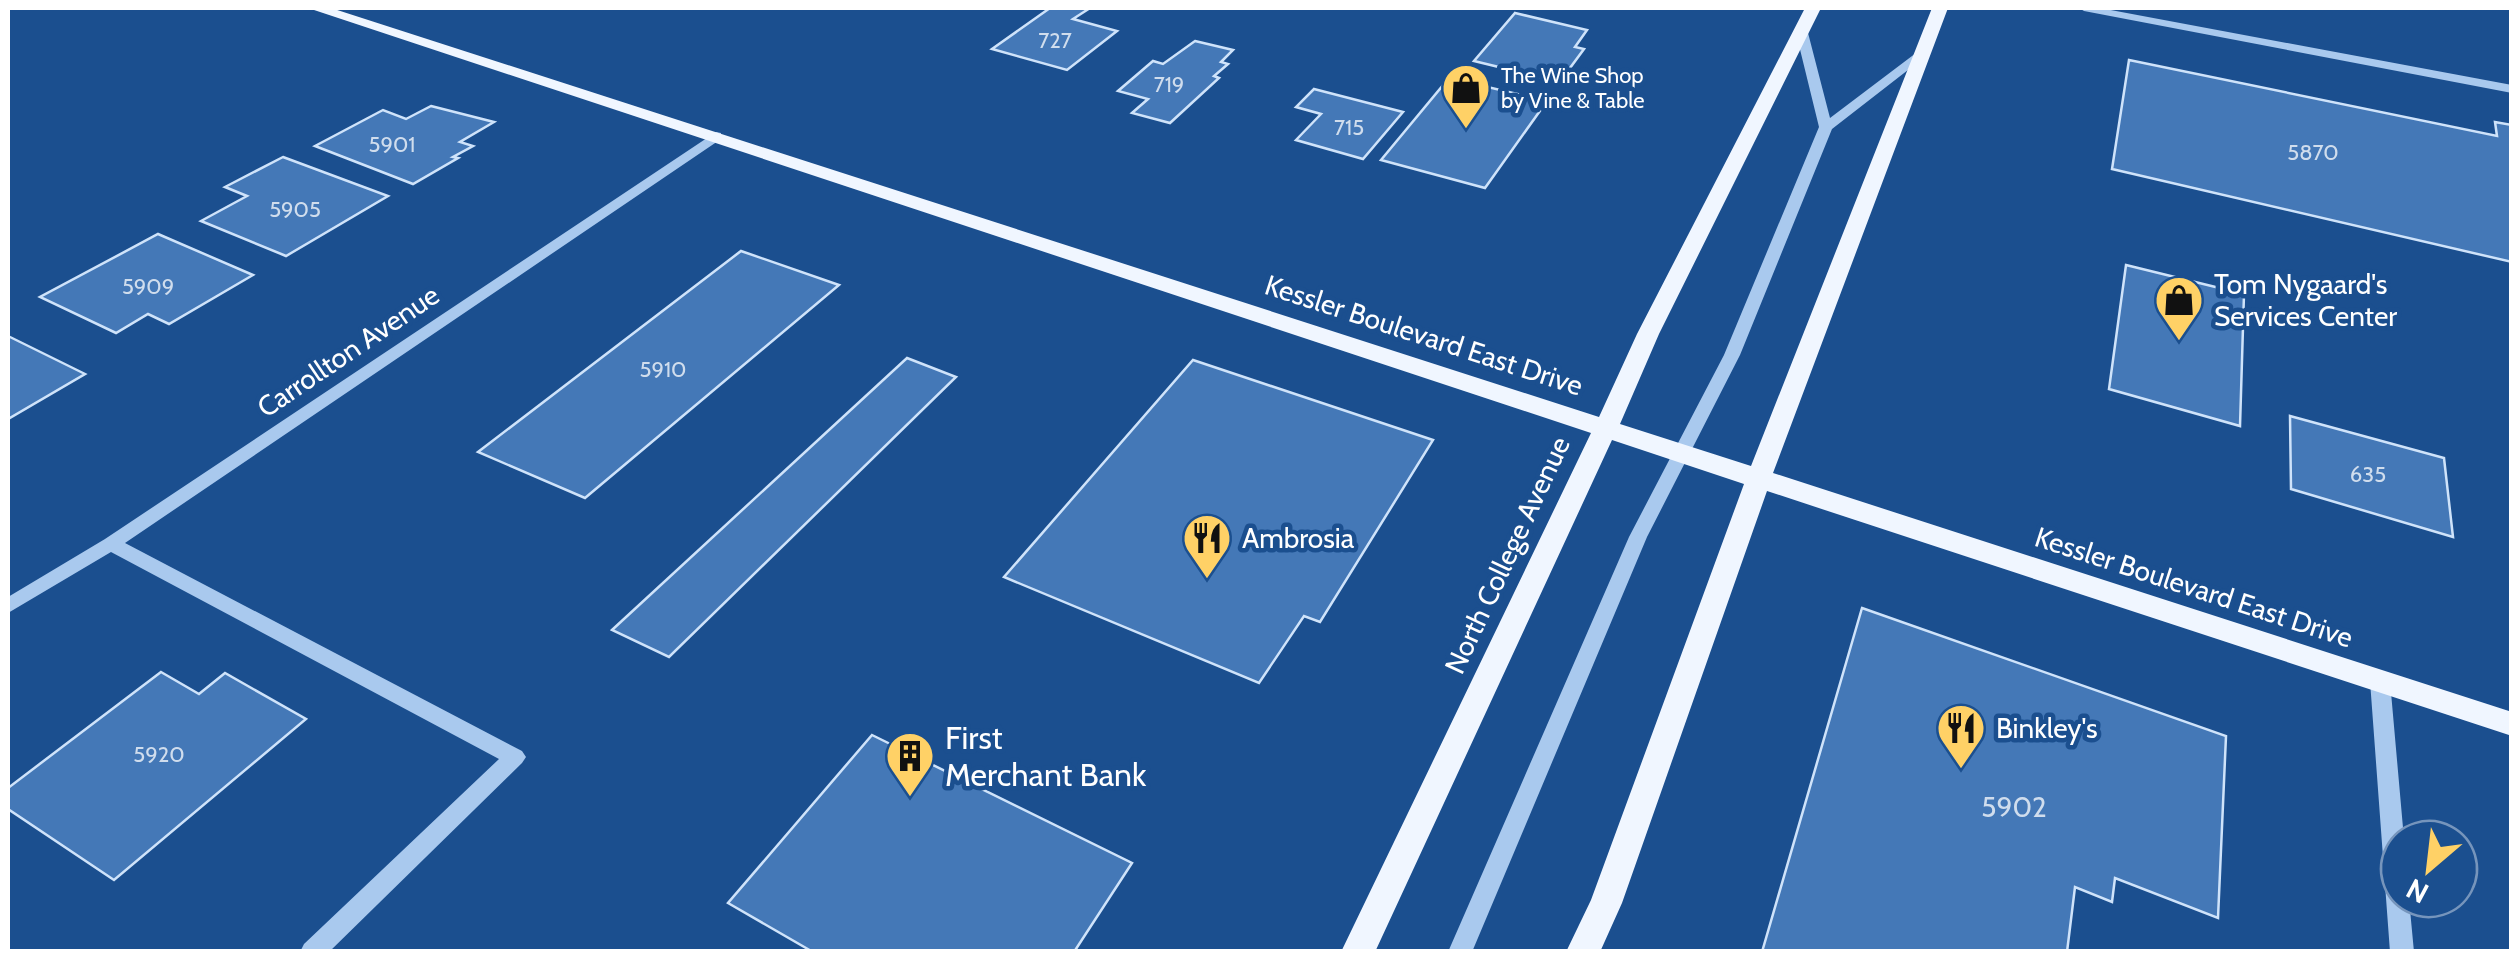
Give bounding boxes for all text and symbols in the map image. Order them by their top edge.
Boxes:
house number: 727 [1038,27,1072,54]
shop icon: The Wine Shop by Vine & Table [1440,62,1492,130]
place label: The Wine Shop by Vine & Table [1501,62,1644,114]
house number: 719 [1154,71,1184,98]
house number: 715 [1334,114,1364,141]
house number: 5901 [369,131,415,158]
house number: 5870 [2287,139,2339,166]
house number: 5905 [269,196,321,223]
street label: Kessler Boulevard East Drive [1261,267,1587,403]
place label: Tom Nygaard's Services Center [2214,267,2397,333]
house number: 5909 [122,273,174,300]
shop icon: Tom Nygaard's Services Center [2153,274,2205,342]
street label: Carrollton Avenue [251,278,445,424]
house number: 5910 [640,356,686,383]
street label: North College Avenue [1437,431,1577,679]
house number: 635 [2350,461,2386,488]
restaurant icon: Ambrosia [1181,512,1233,580]
street label: Kessler Boulevard East Drive [2031,519,2357,655]
place label: Ambrosia [1242,521,1355,555]
restaurant icon: Binkley's [1935,702,1987,770]
place label: Binkley's [1996,711,2098,745]
place label: First Merchant Bank [945,718,1147,794]
building icon: First Merchant Bank [884,730,936,798]
house number: 5920 [133,741,185,768]
house number: 5902 [1981,790,2047,824]
north arrow [2379,819,2479,919]
text: N [2401,871,2434,911]

